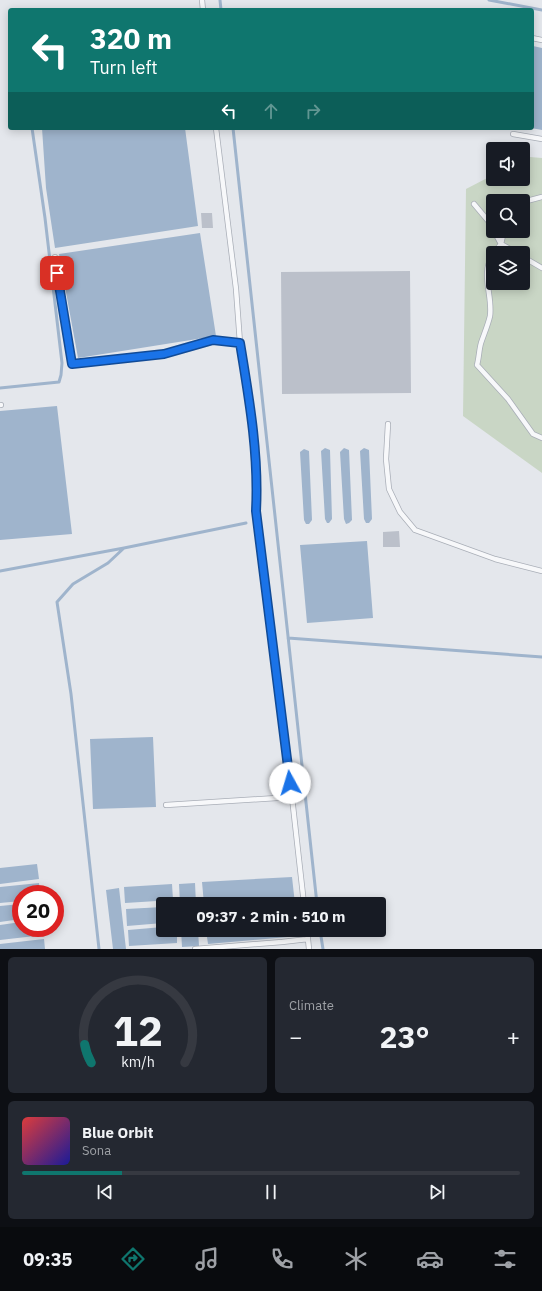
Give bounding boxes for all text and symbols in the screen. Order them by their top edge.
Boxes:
text: 320 m [90,20,172,57]
icon: left [24,24,76,76]
text: Turn left [90,56,158,79]
icon: left [218,100,240,122]
icon: ahead [260,100,282,122]
icon: right [302,100,324,122]
map controls [486,142,530,290]
button: sound [486,142,530,186]
button: search [486,194,530,238]
button: layers [486,246,530,290]
pin [40,256,74,290]
icon: arrive [46,262,68,284]
position arrow [269,762,311,804]
speed limit sign: 20 [12,885,64,937]
text: 09:37 · 2 min · 510 m [197,907,345,926]
text: Climate [289,997,334,1014]
text: 12 [113,1003,162,1057]
text: 23° [379,1017,430,1056]
text: − [289,1022,302,1051]
text: + [507,1022,520,1051]
text: km/h [121,1052,154,1071]
text: Blue Orbit [82,1123,153,1142]
text: Sona [82,1142,111,1159]
icon: previous [94,1181,116,1203]
icon: pause [260,1181,282,1203]
icon: next [426,1181,448,1203]
icon: directions [119,1245,147,1273]
icon: music [193,1245,221,1273]
icon: phone [268,1245,296,1273]
icon: climate [342,1245,370,1273]
icon: car [416,1245,444,1273]
icon: filters [491,1245,519,1273]
text: 09:35 [23,1248,72,1271]

